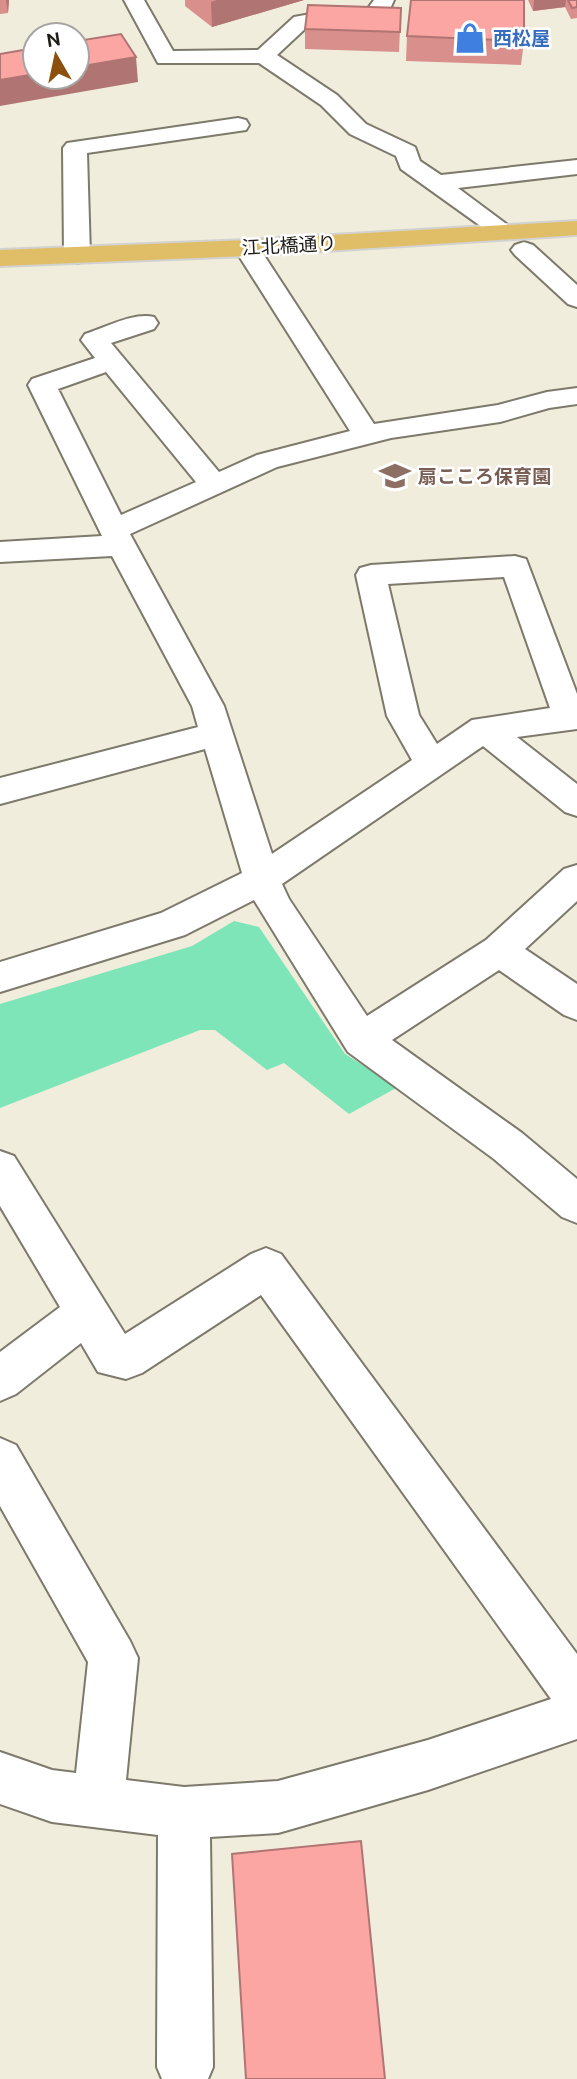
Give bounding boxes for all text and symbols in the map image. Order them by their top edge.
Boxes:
north arrow [21,21,91,91]
shop icon: 西松屋 [453,21,487,55]
text: N [45,27,62,51]
place label: 西松屋 [493,27,550,49]
street label: 江北橋通り [241,232,337,258]
school or university icon: 扇こころ保育園 [378,459,412,493]
place label: 扇こころ保育園 [418,465,551,487]

